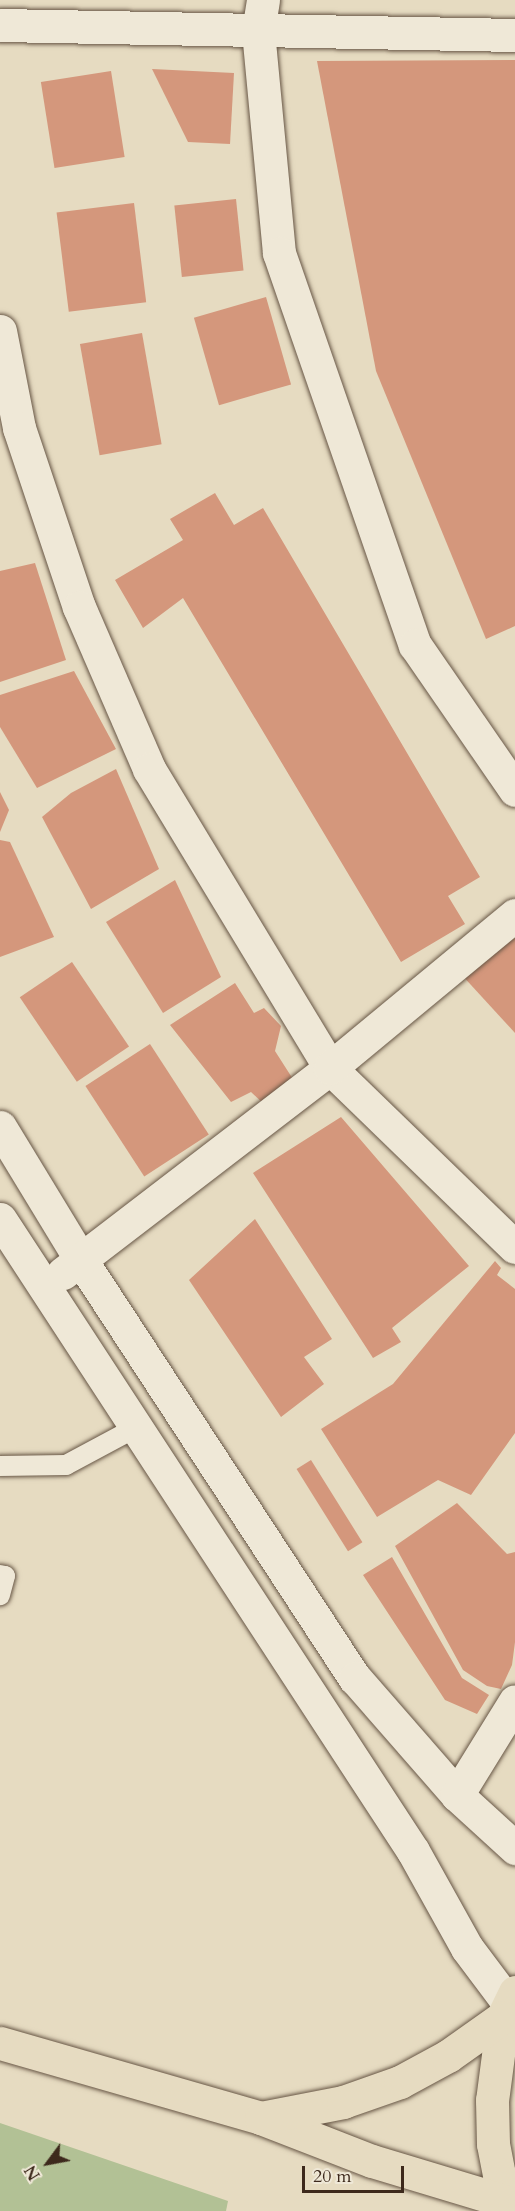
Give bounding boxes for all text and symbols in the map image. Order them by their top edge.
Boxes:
north arrow [18,2133,78,2193]
scale bar [305,2154,407,2192]
text: N [20,2161,46,2184]
text: 20 m [313,2164,352,2189]

